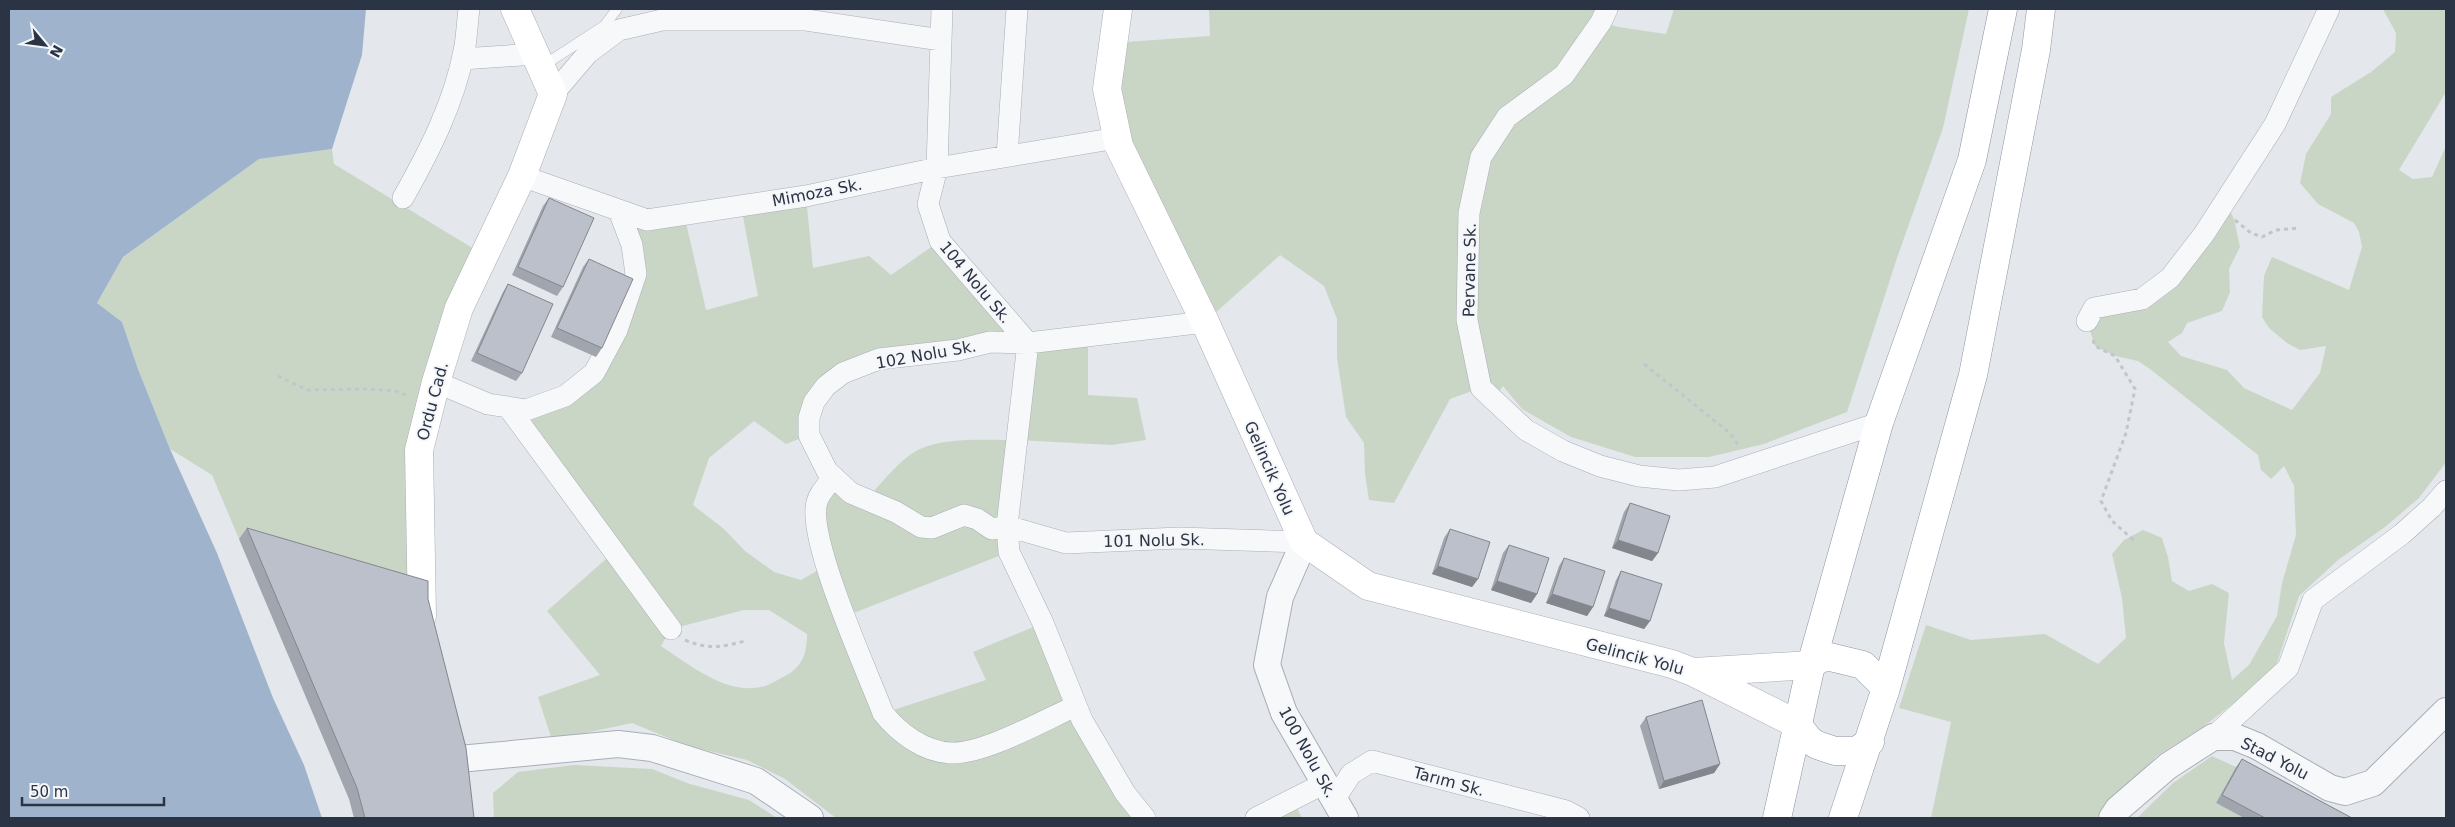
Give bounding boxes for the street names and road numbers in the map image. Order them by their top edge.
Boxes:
street label: Mimoza Sk. [770,174,864,211]
street label: Pervane Sk. [1459,223,1480,317]
street label: 104 Nolu Sk. [936,237,1016,327]
street label: 102 Nolu Sk. [874,336,978,373]
street label: Ordu Cad. [413,360,452,442]
street label: Gelincik Yolu [1240,418,1299,518]
street label: 101 Nolu Sk. [1103,530,1205,551]
street label: Gelincik Yolu [1584,634,1686,679]
street label: 100 Nolu Sk. [1275,703,1340,801]
street label: Stad Yolu [2238,733,2312,784]
street label: Tarım Sk. [1410,763,1487,800]

